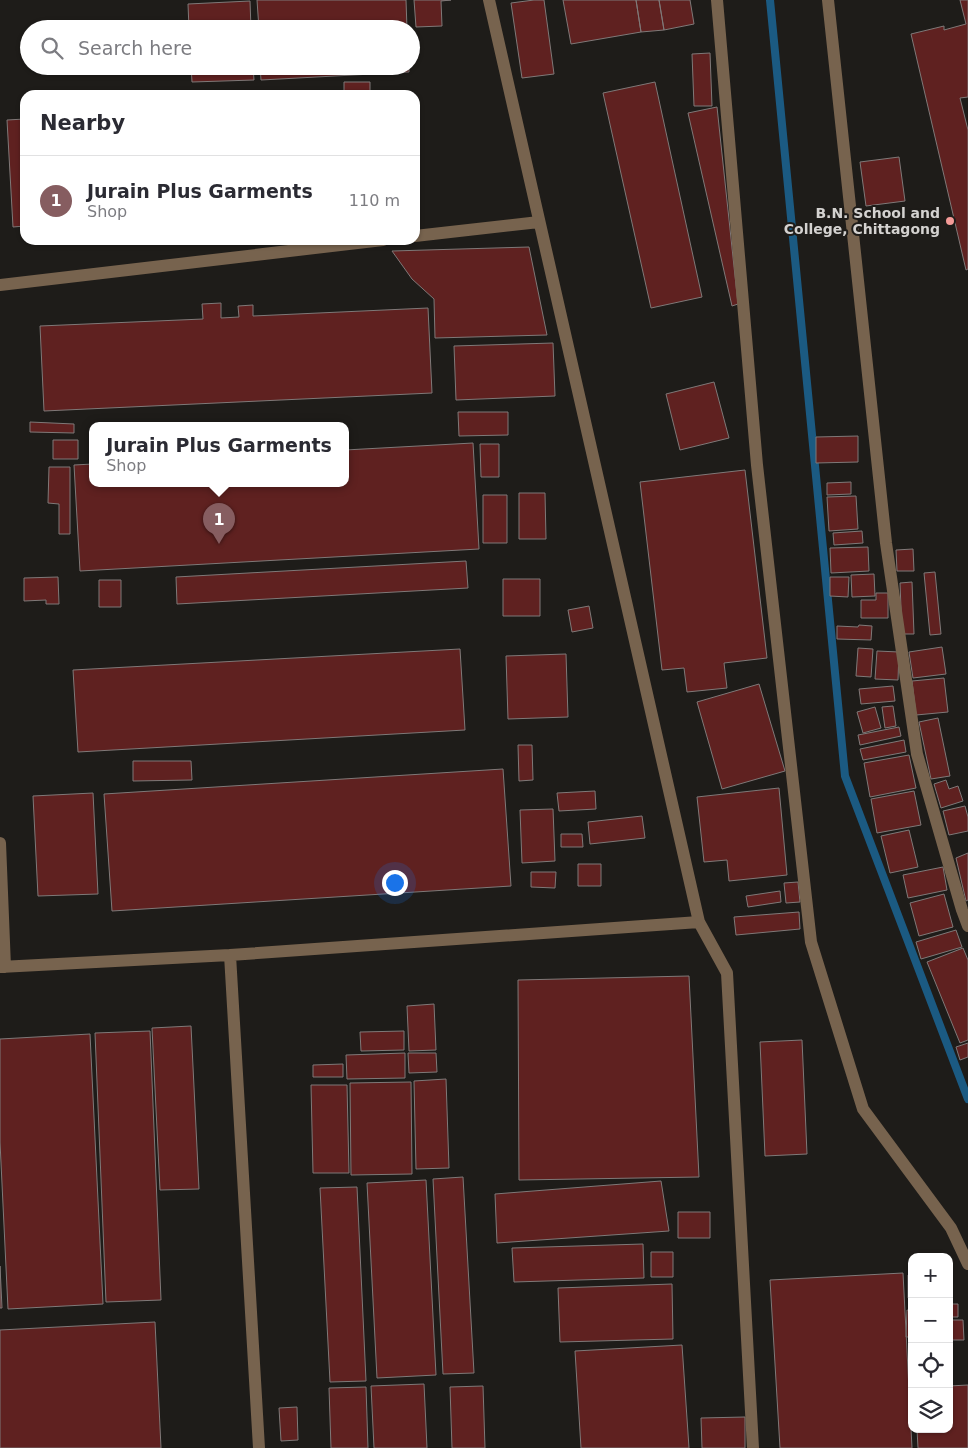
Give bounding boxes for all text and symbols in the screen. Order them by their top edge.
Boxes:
search box [20,20,420,75]
icon: search [38,34,66,62]
text: Search here [78,37,192,59]
text: Nearby [40,111,125,135]
text: Jurain Plus Garments [87,180,313,202]
text: 1 [50,191,62,210]
text: 110 m [349,191,400,210]
text: Shop [87,202,127,221]
place label: B.N. School and College, Chittagong [784,205,940,237]
marker: B.N. School and College, Chittagong [944,215,956,227]
popup [89,422,349,487]
text: Jurain Plus Garments [106,434,332,456]
text: Shop [106,456,146,475]
pin: 1 [203,503,235,544]
your location [382,870,408,896]
map controls [908,1253,953,1433]
button: + [908,1253,953,1298]
button: − [908,1298,953,1343]
button: locate [908,1343,953,1388]
button: layers [908,1388,953,1433]

